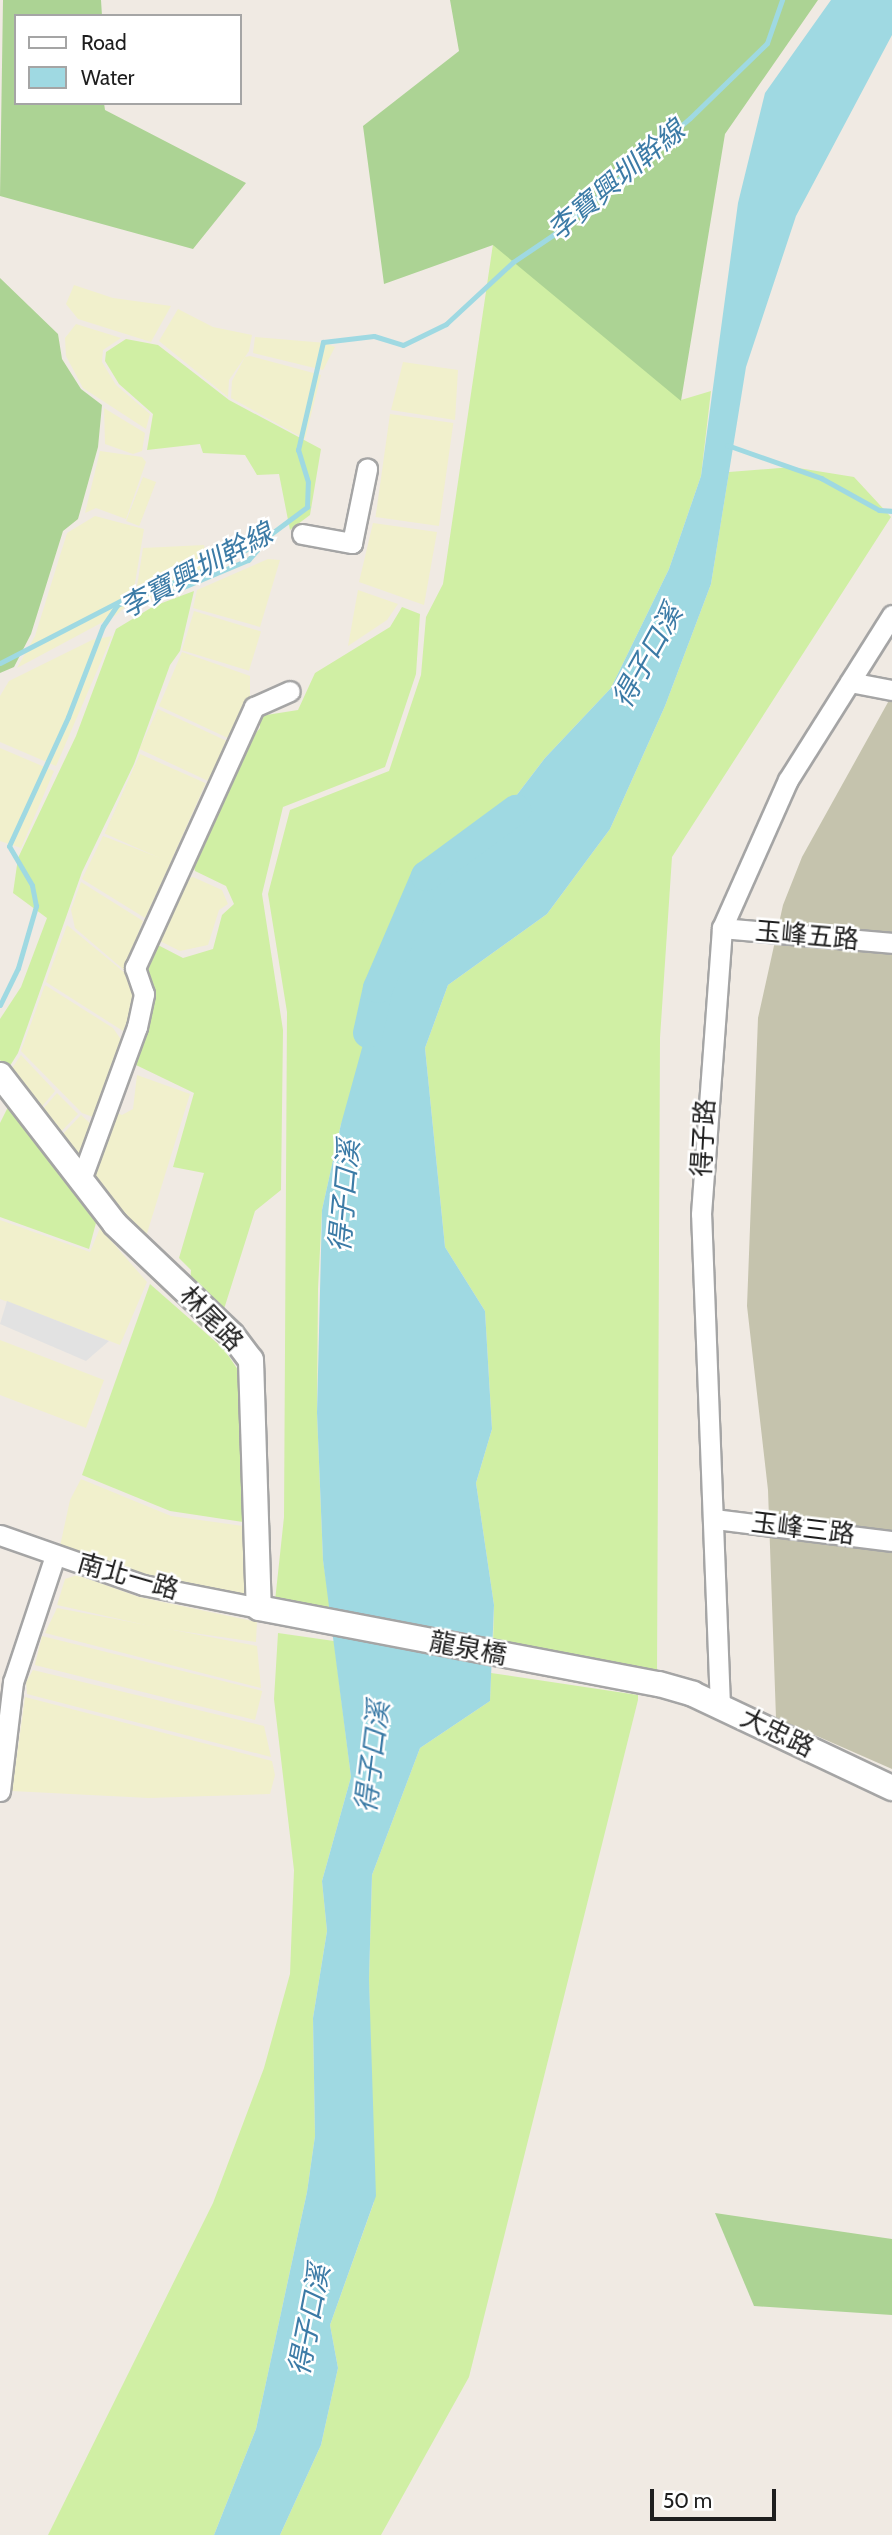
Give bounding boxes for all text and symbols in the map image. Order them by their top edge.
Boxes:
legend [14,14,242,105]
text: Road [81,30,127,55]
text: Water [81,65,134,90]
water label: 李寶興圳幹線 [541,113,691,247]
water label: 李寶興圳幹線 [114,516,278,624]
water label: 得子口溪 [605,599,689,713]
street label: 玉峰五路 [754,916,860,956]
street label: 得子路 [686,1098,722,1178]
water label: 得子口溪 [322,1139,366,1253]
street label: 林尾路 [173,1280,249,1358]
street label: 玉峰三路 [749,1507,857,1551]
street label: 南北一路 [74,1548,182,1606]
street label: 龍泉橋 [427,1626,509,1672]
water label: 得子口溪 [349,1699,395,1815]
street label: 大忠路 [735,1702,819,1764]
water label: 得子口溪 [282,2262,336,2378]
scale bar [654,2476,780,2520]
text: 50 m [663,2488,712,2513]

